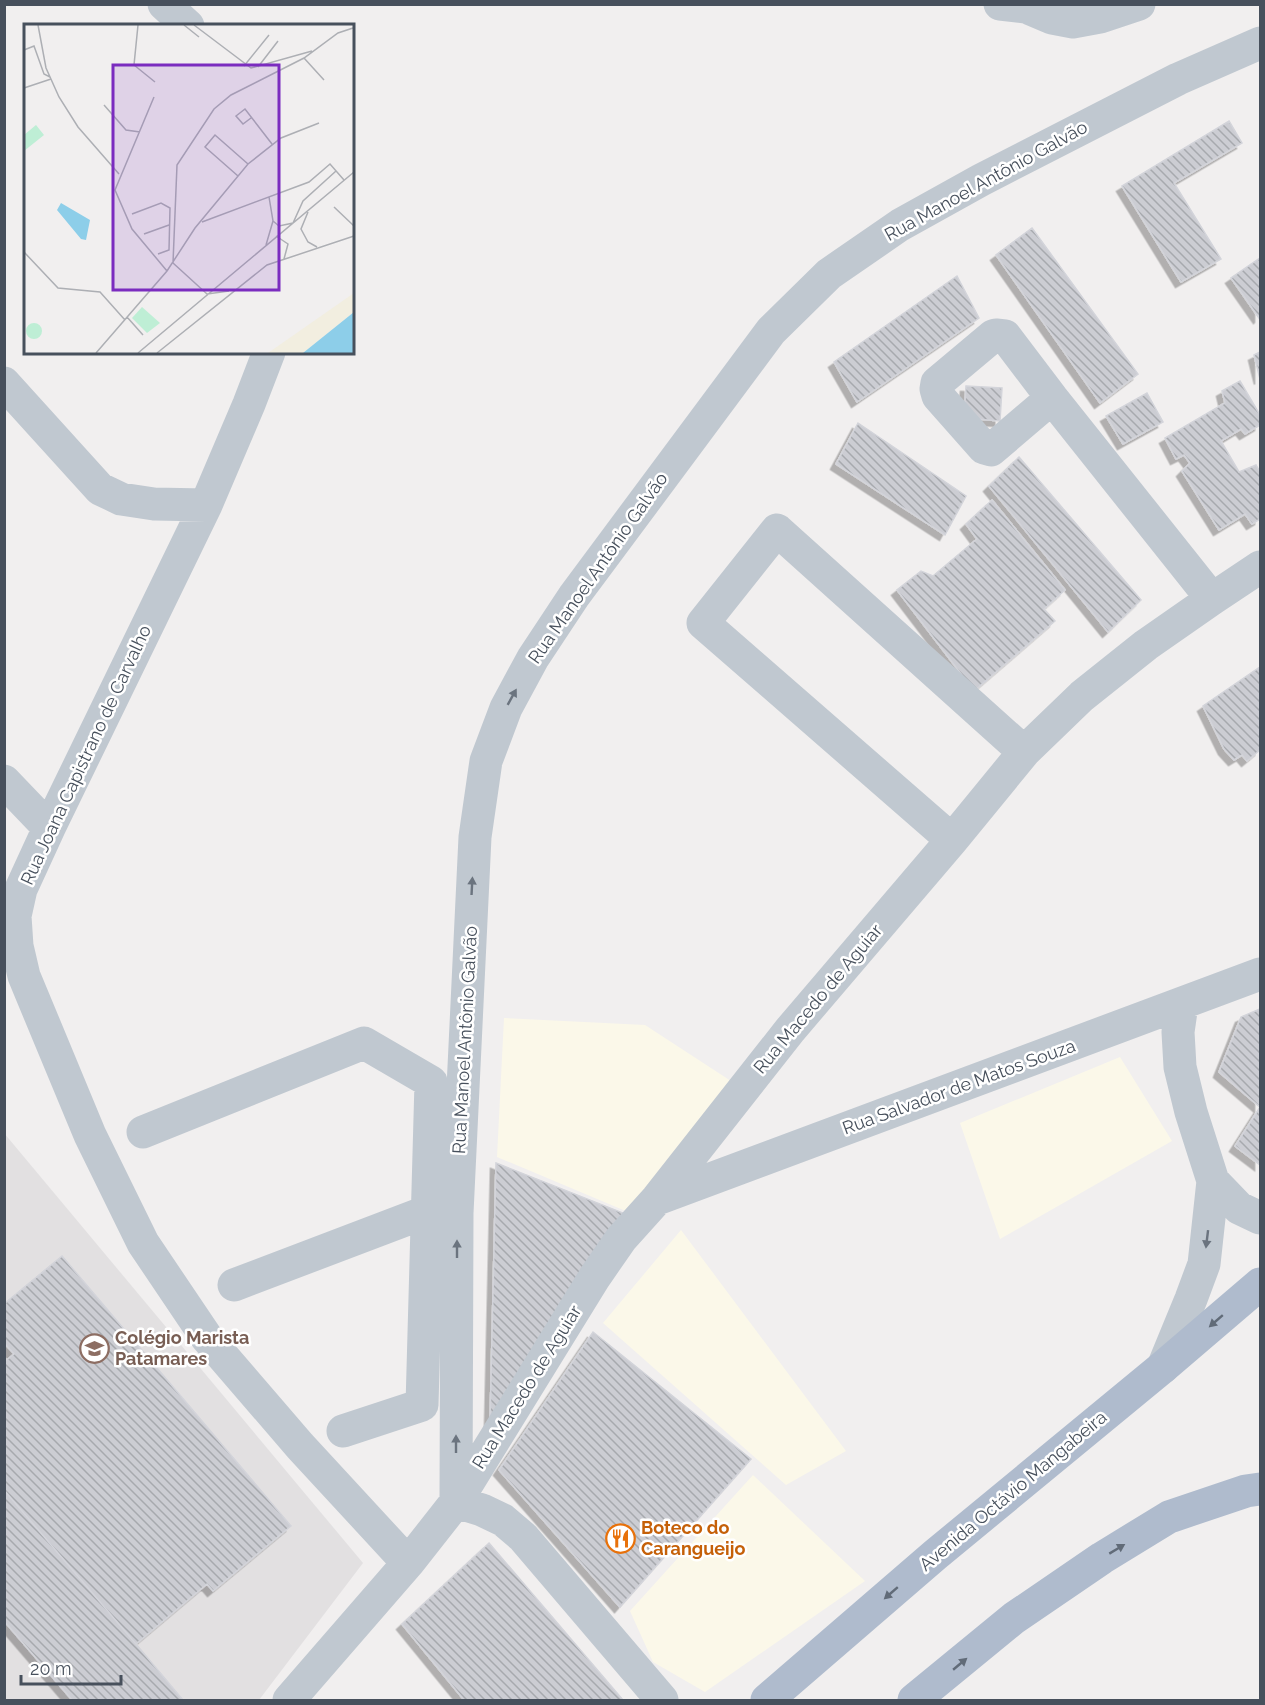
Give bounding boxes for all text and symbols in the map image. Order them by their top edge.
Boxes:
inset map [24,24,354,354]
street label: Rua Manoel Antônio Galvão [881,116,1091,245]
street label: Rua Manoel Antônio Galvão [523,468,672,667]
street label: Rua Joana Capistrano de Carvalho [16,621,155,888]
one-way arrow [507,689,517,706]
one-way arrow [468,877,477,896]
street label: Rua Macedo de Aguiar [749,919,887,1078]
street label: Rua Manoel Antônio Galvão [448,925,481,1155]
street label: Rua Salvador de Matos Souza [840,1035,1078,1139]
one-way arrow [1202,1229,1211,1248]
one-way arrow [452,1239,462,1258]
street label: Rua Macedo de Aguiar [468,1301,586,1472]
one-way arrow [1209,1314,1224,1327]
place label: Colégio Marista Patamares [115,1327,249,1369]
school or university icon: Colégio Marista Patamares [78,1332,110,1364]
street label: Avenida Octávio Mangabeira [915,1406,1111,1575]
one-way arrow [451,1434,461,1453]
place label: Boteco do Carangueijo [641,1517,745,1559]
restaurant icon: Boteco do Carangueijo [604,1522,636,1554]
one-way arrow [1109,1544,1126,1554]
one-way arrow [884,1586,899,1599]
scale bar [21,1648,122,1686]
text: 20 m [30,1658,72,1679]
one-way arrow [952,1658,967,1671]

